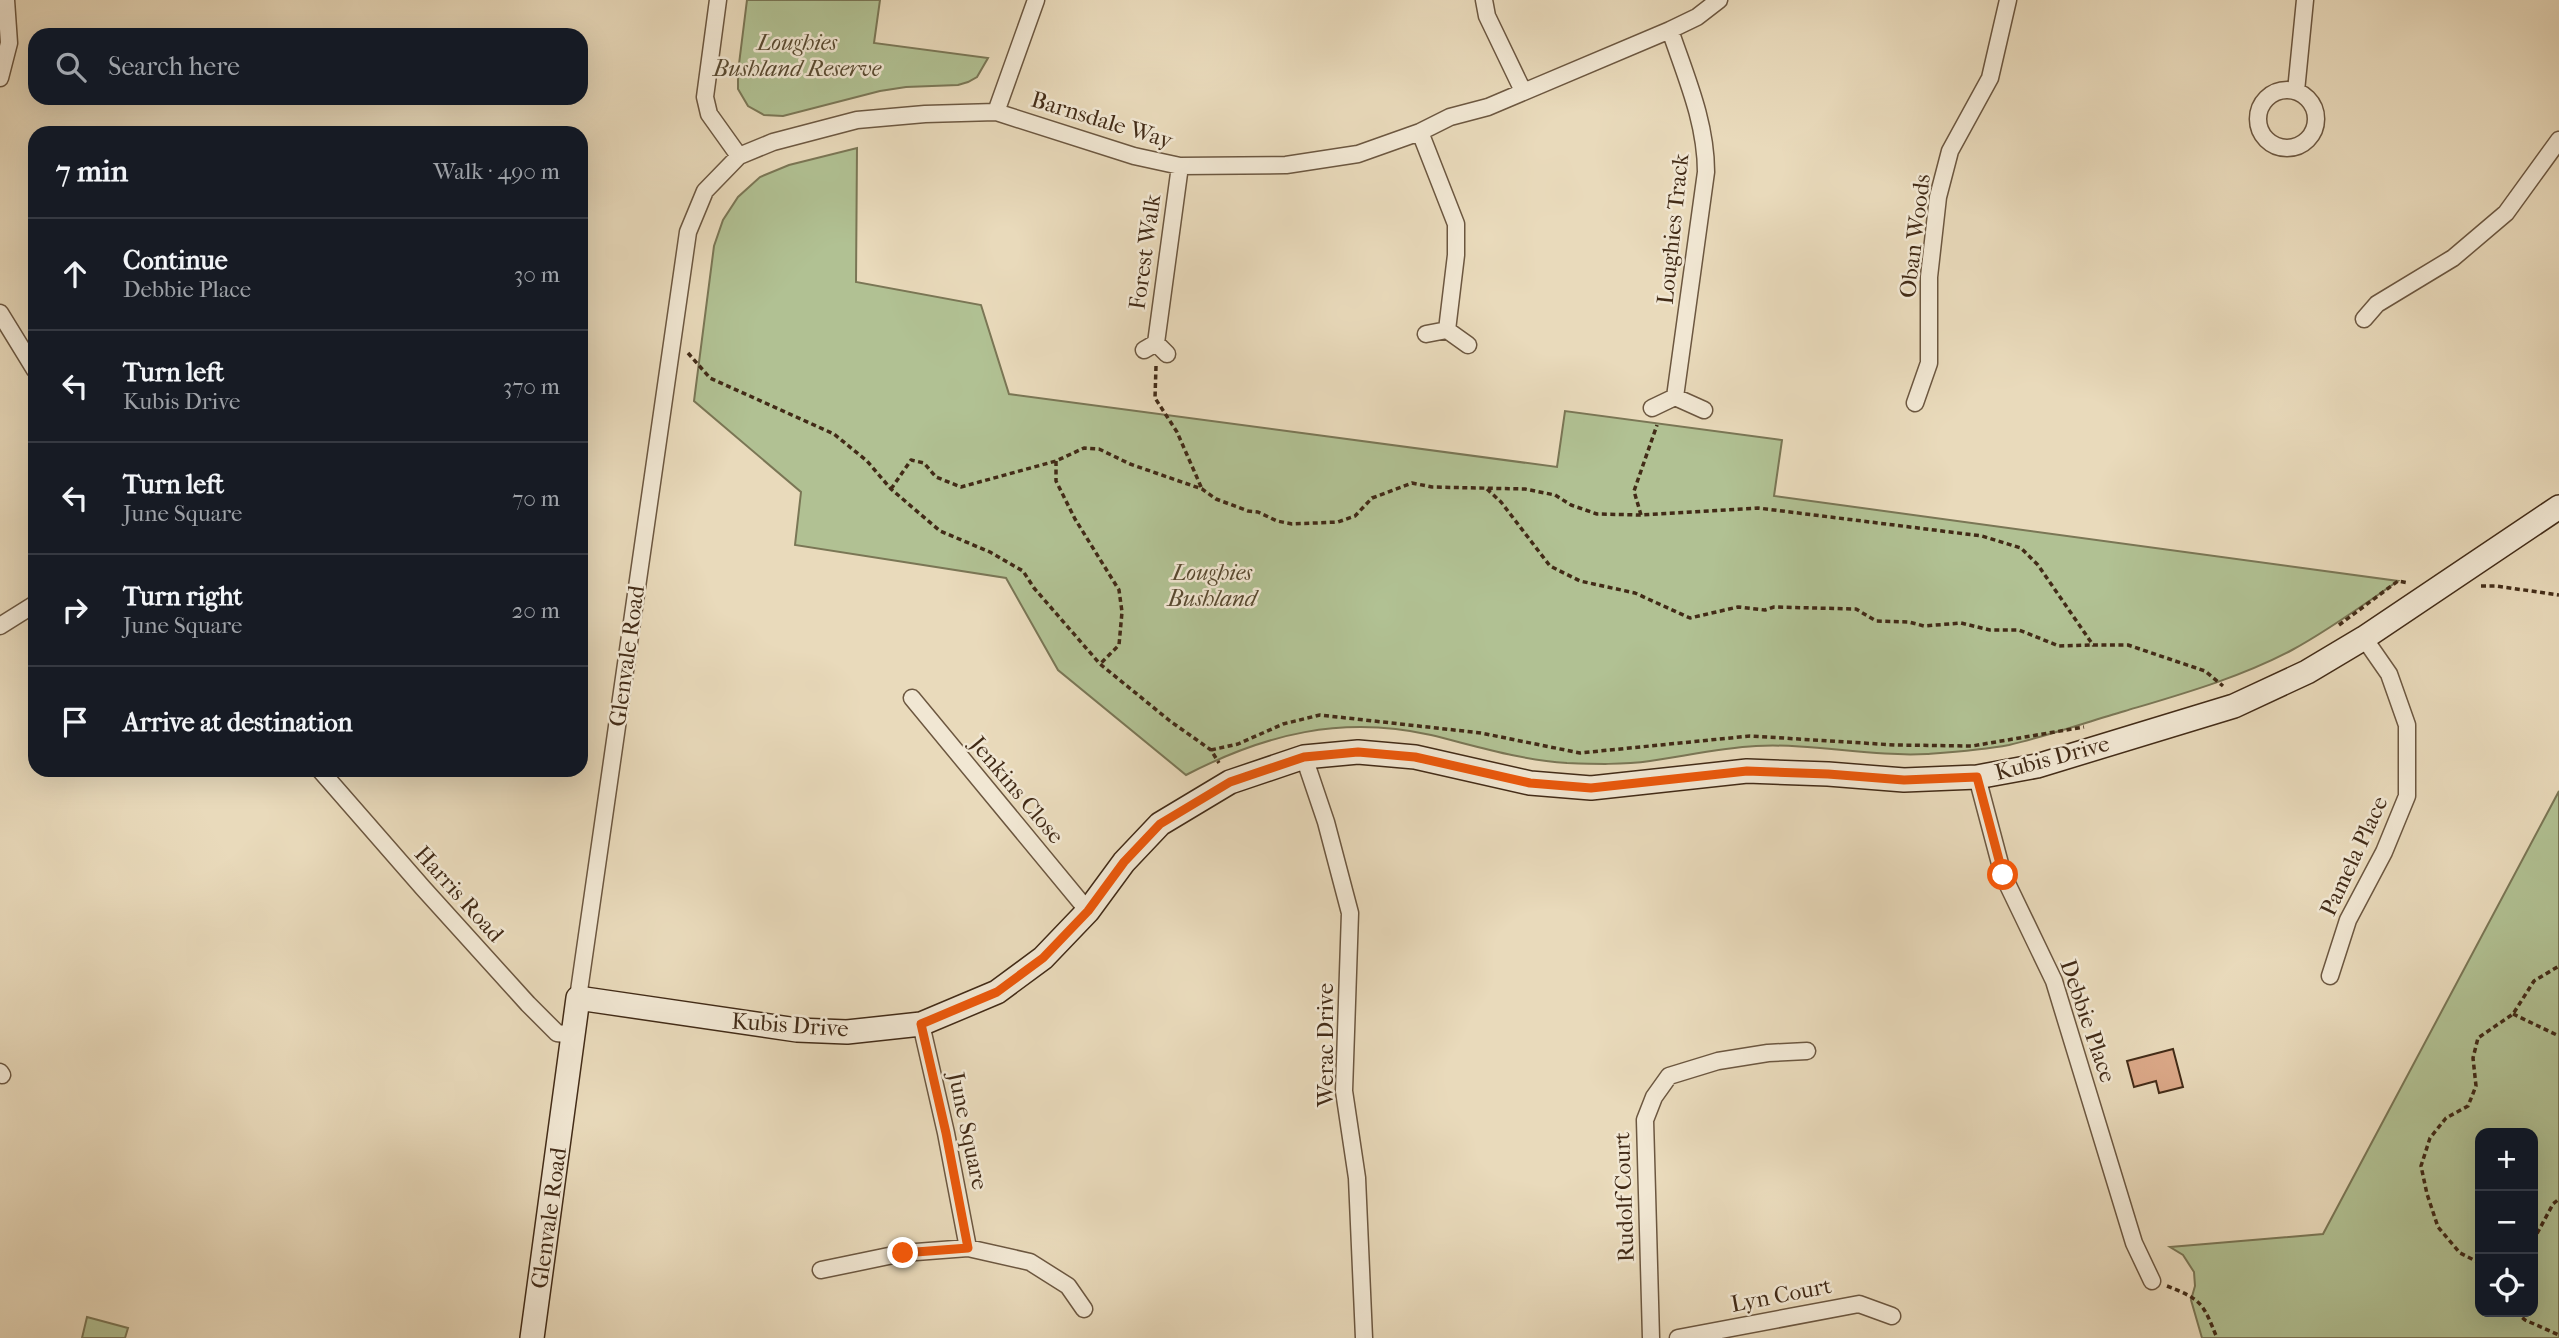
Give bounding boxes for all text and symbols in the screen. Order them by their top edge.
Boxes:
search box [28,28,588,105]
park label: Loughies Bushland Reserve [711,29,882,82]
icon: search [52,48,90,86]
text: Search here [108,51,240,82]
street label: Barnsdale Way [1028,86,1177,155]
street label: Loughies Track [1652,151,1694,306]
text: 7 min [56,154,128,189]
text: Walk · 490 m [433,158,560,185]
street label: Oban Woods [1894,173,1936,299]
street label: Forest Walk [1124,191,1167,311]
text: Continue [123,245,228,276]
icon: ahead [56,255,94,293]
text: 30 m [514,261,560,288]
text: Debbie Place [123,276,251,303]
text: Turn left [123,357,224,388]
icon: left [56,367,94,405]
text: 370 m [503,373,560,400]
text: Kubis Drive [123,388,240,415]
text: Turn left [123,469,224,500]
icon: left [56,479,94,517]
text: 70 m [512,485,560,512]
text: June Square [123,500,242,527]
park label: Loughies Bushland [1166,559,1260,612]
text: Turn right [123,581,243,612]
street label: Glenvale Road [604,583,650,728]
icon: right [56,591,94,629]
text: 20 m [511,597,560,624]
text: June Square [123,612,242,639]
icon: arrive [56,703,94,741]
text: Arrive at destination [123,707,353,738]
street label: Jenkins Close [963,729,1070,849]
street label: Kubis Drive [1992,730,2112,786]
street label: Pamela Place [2315,792,2393,920]
street label: Harris Road [409,840,509,948]
route start [1987,859,2018,890]
street label: Debbie Place [2054,956,2122,1086]
street label: Werac Drive [1312,983,1339,1108]
street label: Kubis Drive [730,1007,850,1043]
street label: June Square [942,1068,994,1192]
map controls [2475,1128,2538,1317]
button: + [2475,1128,2538,1191]
street label: Rudolf Court [1608,1131,1640,1263]
street label: Glenvale Road [526,1145,572,1290]
button: − [2475,1191,2538,1254]
route end [887,1237,918,1268]
button: locate [2475,1254,2538,1317]
street label: Lyn Court [1728,1272,1834,1318]

